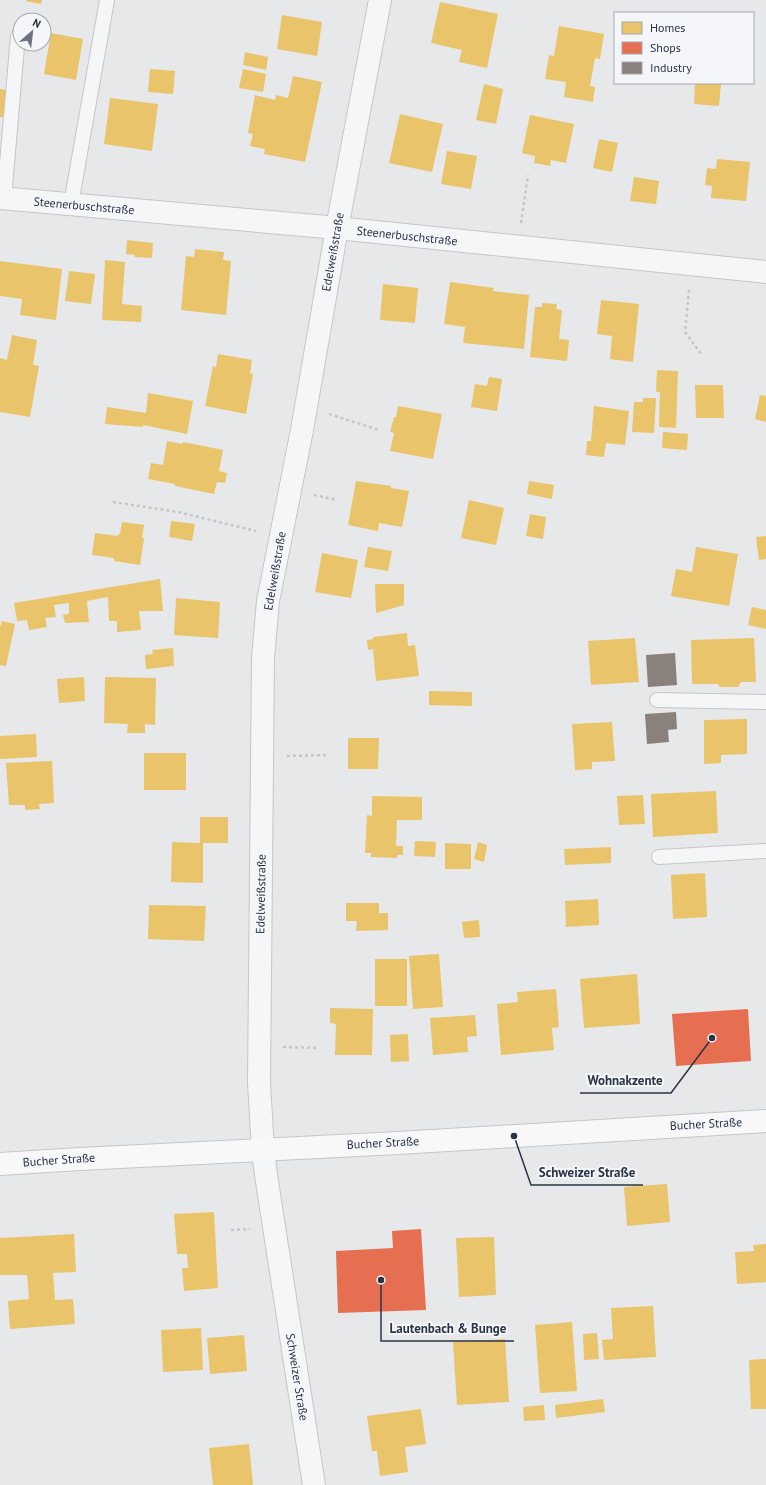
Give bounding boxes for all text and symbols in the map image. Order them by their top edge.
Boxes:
north arrow [12,12,52,52]
legend [614,12,754,84]
text: N [30,15,43,31]
text: Homes [650,20,685,35]
text: Shops [650,40,681,55]
text: Industry [650,60,692,75]
street label: Steenerbuschstraße [33,194,135,217]
street label: Edelweißstraße [318,211,347,293]
street label: Steenerbuschstraße [356,223,458,248]
street label: Edelweißstraße [260,530,289,612]
street label: Edelweißstraße [252,854,269,934]
callout: Wohnakzente [580,1068,671,1093]
text: Wohnakzente [587,1072,663,1089]
street label: Bucher Straße [669,1114,743,1133]
street label: Bucher Straße [346,1133,420,1152]
street label: Bucher Straße [22,1149,96,1170]
callout: Schweizer Straße [531,1160,643,1185]
text: Schweizer Straße [539,1164,636,1181]
callout: Lautenbach & Bunge [381,1316,514,1341]
text: Lautenbach & Bunge [390,1320,507,1337]
street label: Schweizer Straße [283,1332,312,1422]

